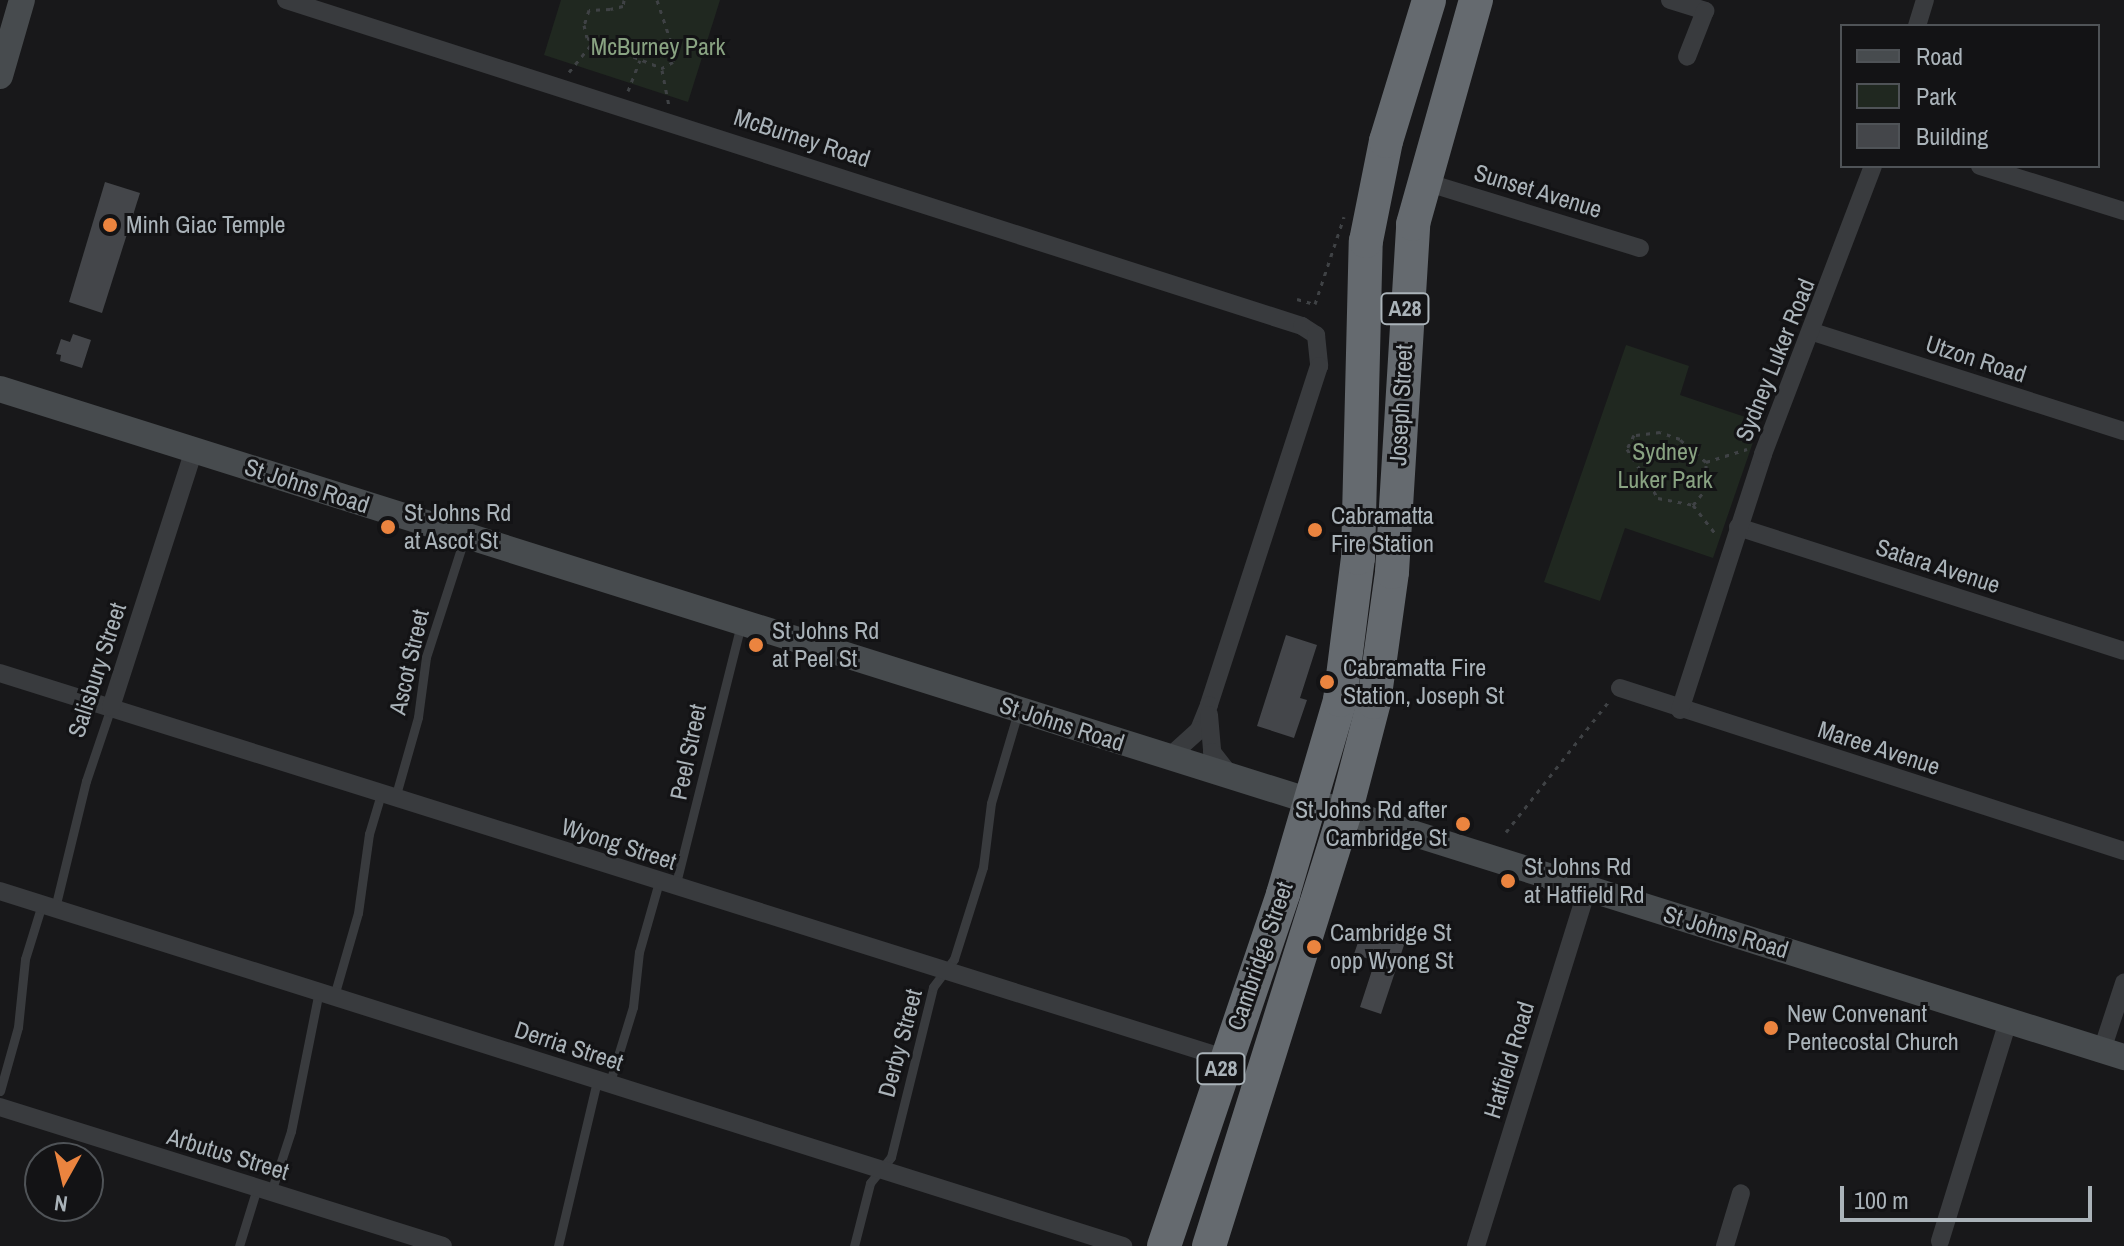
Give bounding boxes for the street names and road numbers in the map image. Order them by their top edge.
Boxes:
street label: McBurney Road [730,103,874,173]
street label: Sunset Avenue [1470,158,1606,224]
street label: Sydney Luker Road [1729,274,1821,446]
road number: A28 [1379,291,1431,327]
street label: Utzon Road [1922,329,2030,389]
street label: Joseph Street [1383,344,1419,466]
street label: St Johns Road [241,452,373,520]
street label: Satara Avenue [1872,532,2004,600]
street label: Salisbury Street [62,599,132,741]
street label: Ascot Street [383,607,435,717]
street label: St Johns Road [996,690,1128,758]
street label: Peel Street [664,701,712,803]
street label: Maree Avenue [1814,715,1944,781]
street label: Wyong Street [558,812,680,876]
street label: Cambridge Street [1221,878,1299,1034]
street label: St Johns Road [1660,899,1792,965]
street label: Derby Street [872,986,928,1100]
street label: Hatfield Road [1478,998,1540,1122]
street label: Derria Street [511,1015,627,1077]
road number: A28 [1195,1051,1247,1087]
street label: Arbutus Street [164,1122,292,1186]

